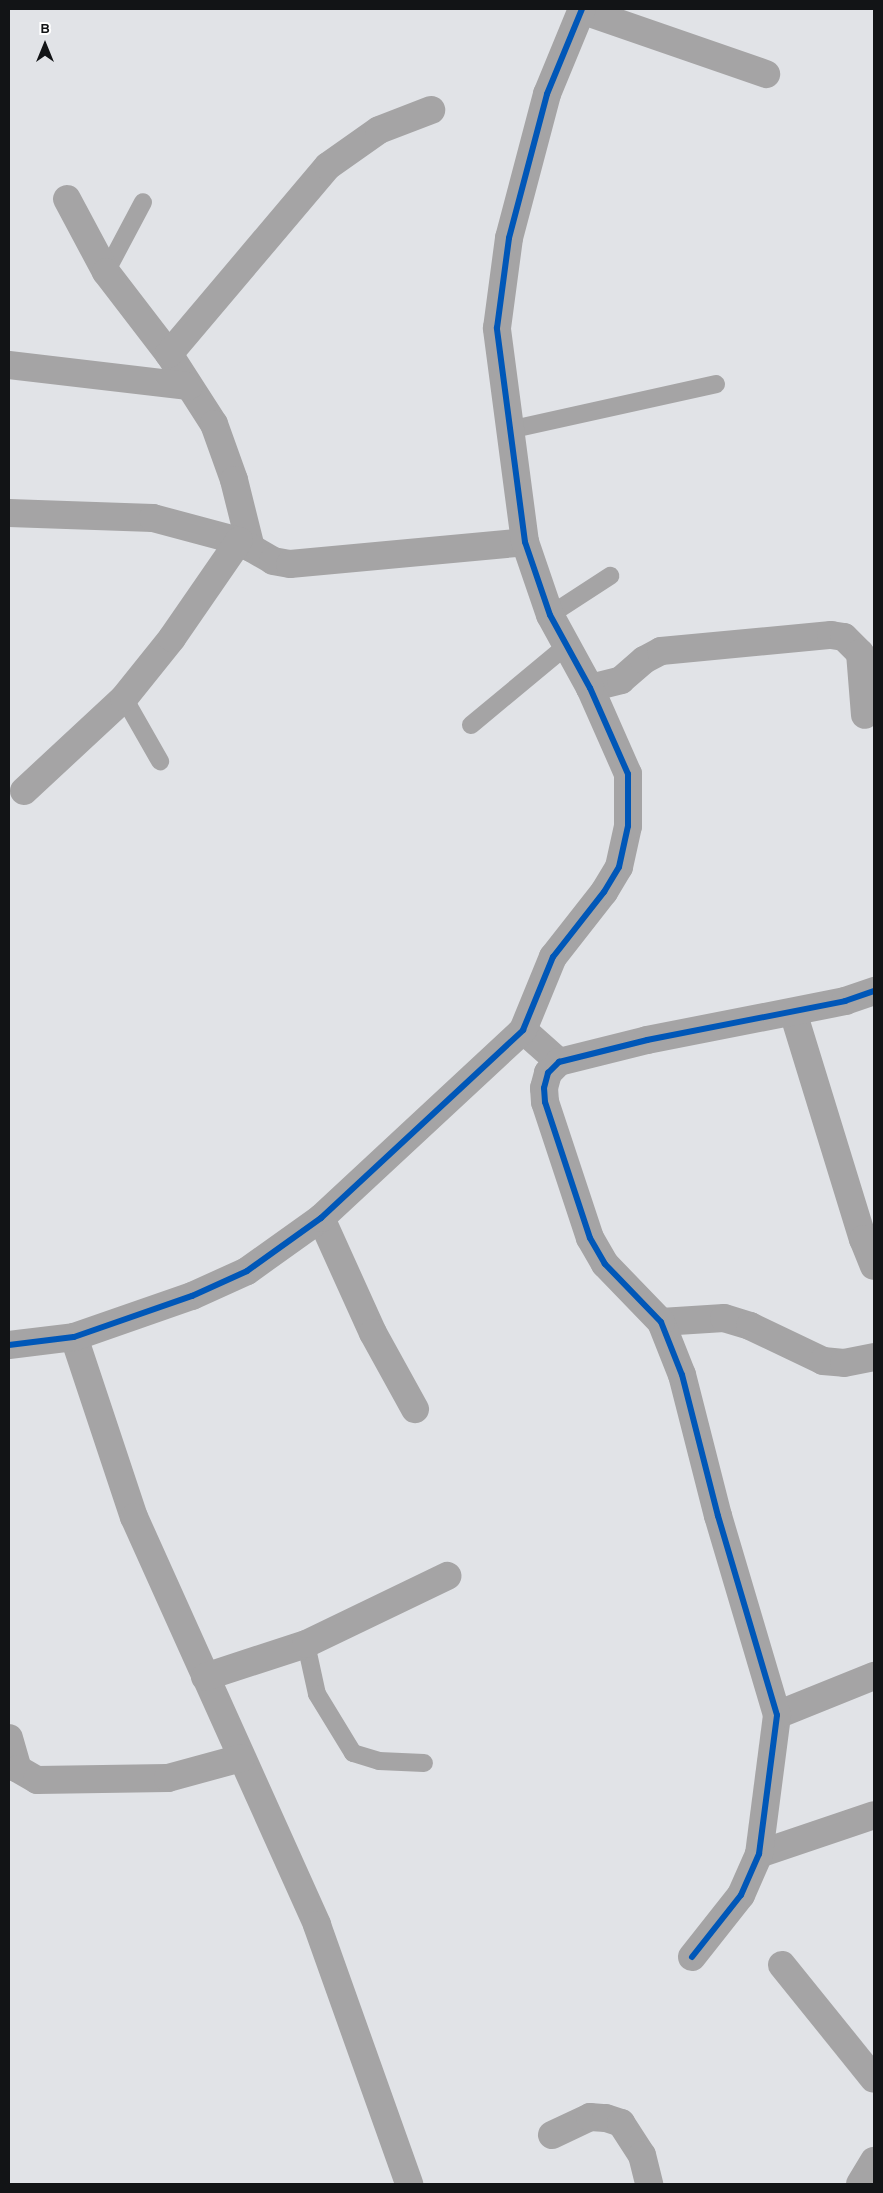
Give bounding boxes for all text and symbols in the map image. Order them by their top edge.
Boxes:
north arrow [20,20,70,70]
text: B [40,21,50,38]

